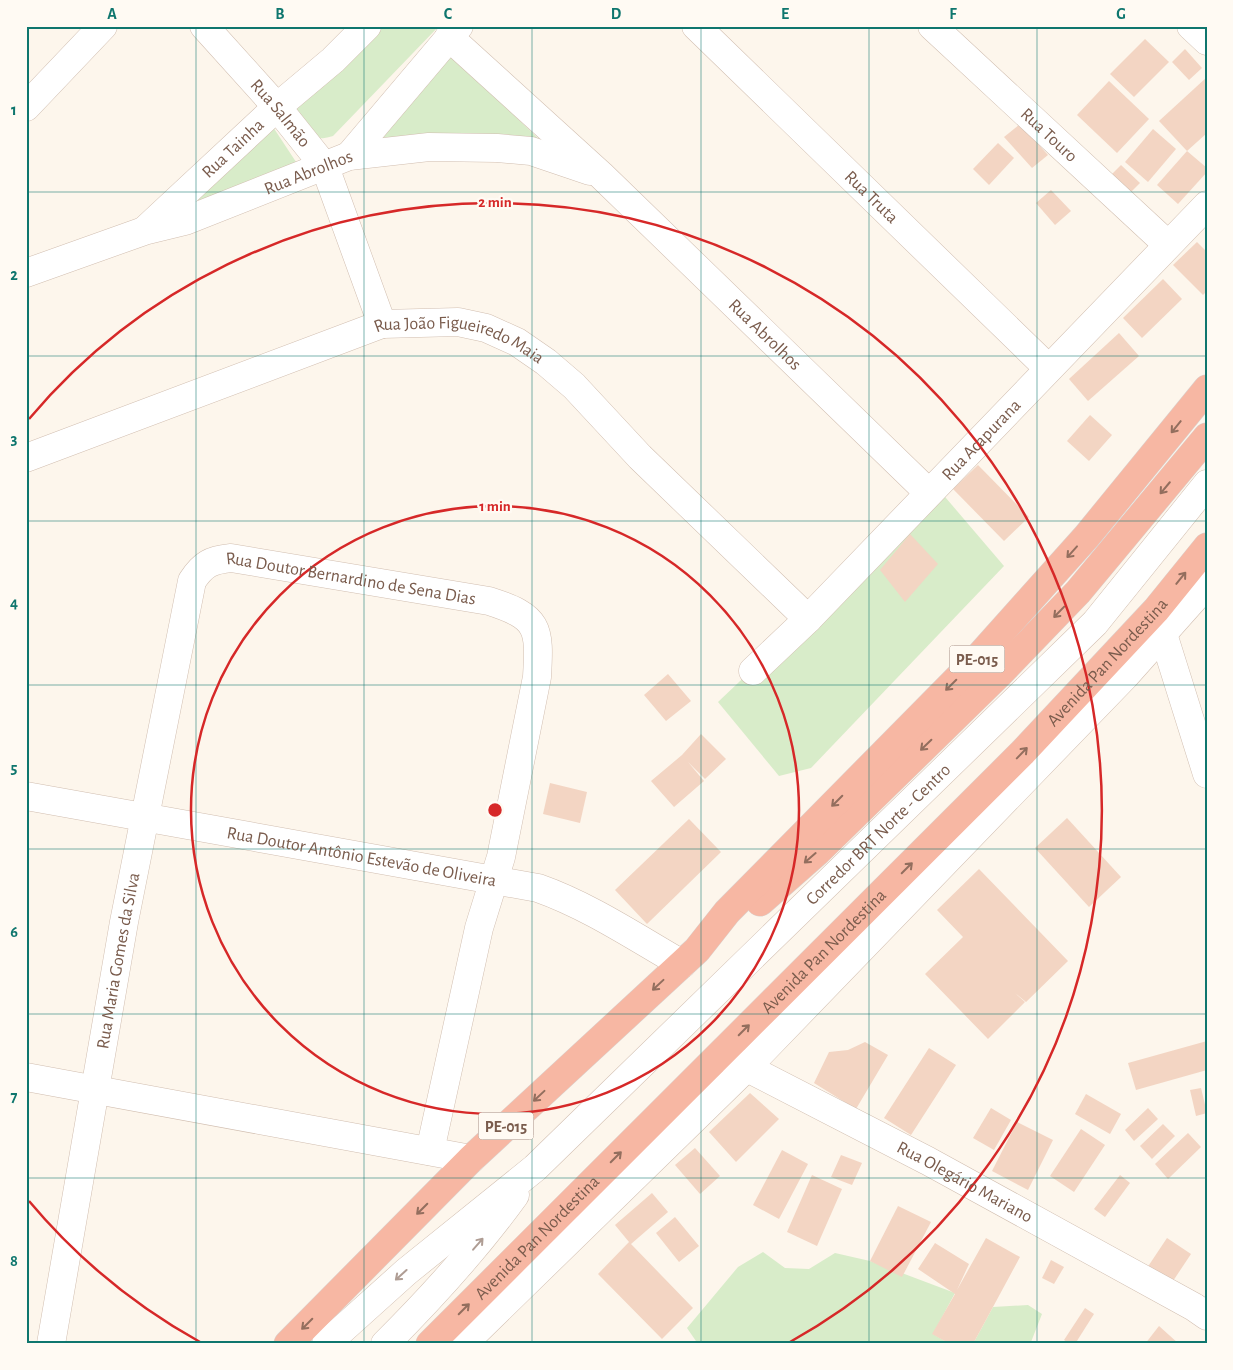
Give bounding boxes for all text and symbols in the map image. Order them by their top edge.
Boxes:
text: A [107,6,117,22]
text: B [275,6,285,22]
text: C [444,6,453,22]
text: D [611,6,622,22]
text: E [781,6,789,22]
text: F [949,6,957,22]
text: G [1116,6,1126,22]
street label: Rua Salmão [247,76,313,151]
text: 1 [11,102,17,118]
street label: Rua Touro [1017,105,1081,166]
street label: Rua Tainha [199,116,268,182]
street label: Rua Abrolhos [262,147,355,199]
street label: Rua Truta [841,168,901,227]
text: 2 min [478,195,512,210]
text: 2 [10,267,18,283]
street label: Rua Abrolhos [725,296,804,374]
street label: Rua João Figueiredo Maia [372,314,547,368]
street label: Rua Acapurana [939,396,1025,484]
one-way arrow [1170,420,1181,433]
text: 3 [11,431,18,447]
one-way arrow [1159,481,1170,494]
text: 1 min [479,499,511,514]
one-way arrow [1066,546,1078,559]
street label: Rua Doutor Bernardino de Sena Dias [225,550,477,609]
one-way arrow [1176,572,1187,585]
text: 4 [10,595,18,611]
street label: Avenida Pan Nordestina [1044,595,1172,730]
one-way arrow [1054,605,1066,617]
road number: PE-015 [950,646,1004,672]
one-way arrow [945,679,957,692]
one-way arrow [920,739,933,751]
one-way arrow [1016,747,1028,759]
text: 5 [11,760,18,776]
street label: Corredor BRT Norte - Centro [803,761,955,909]
one-way arrow [831,795,843,807]
centre of rings [486,801,504,819]
street label: Rua Doutor Antônio Estevão de Oliveira [225,824,498,890]
one-way arrow [804,853,817,864]
one-way arrow [900,862,913,874]
street label: Rua Maria Gomes da Silva [94,871,144,1051]
street label: Avenida Pan Nordestina [758,886,890,1018]
text: 6 [10,924,18,940]
one-way arrow [651,979,664,991]
one-way arrow [737,1024,750,1036]
text: 7 [11,1089,18,1105]
one-way arrow [533,1090,545,1102]
road number: PE-015 [478,1112,534,1140]
street label: Rua Olegário Mariano [894,1139,1035,1227]
one-way arrow [610,1151,623,1163]
street label: Avenida Pan Nordestina [472,1172,603,1304]
one-way arrow [416,1202,428,1215]
one-way arrow [472,1237,483,1250]
text: 8 [10,1253,18,1269]
one-way arrow [395,1270,408,1281]
one-way arrow [458,1303,471,1315]
one-way arrow [301,1318,314,1330]

